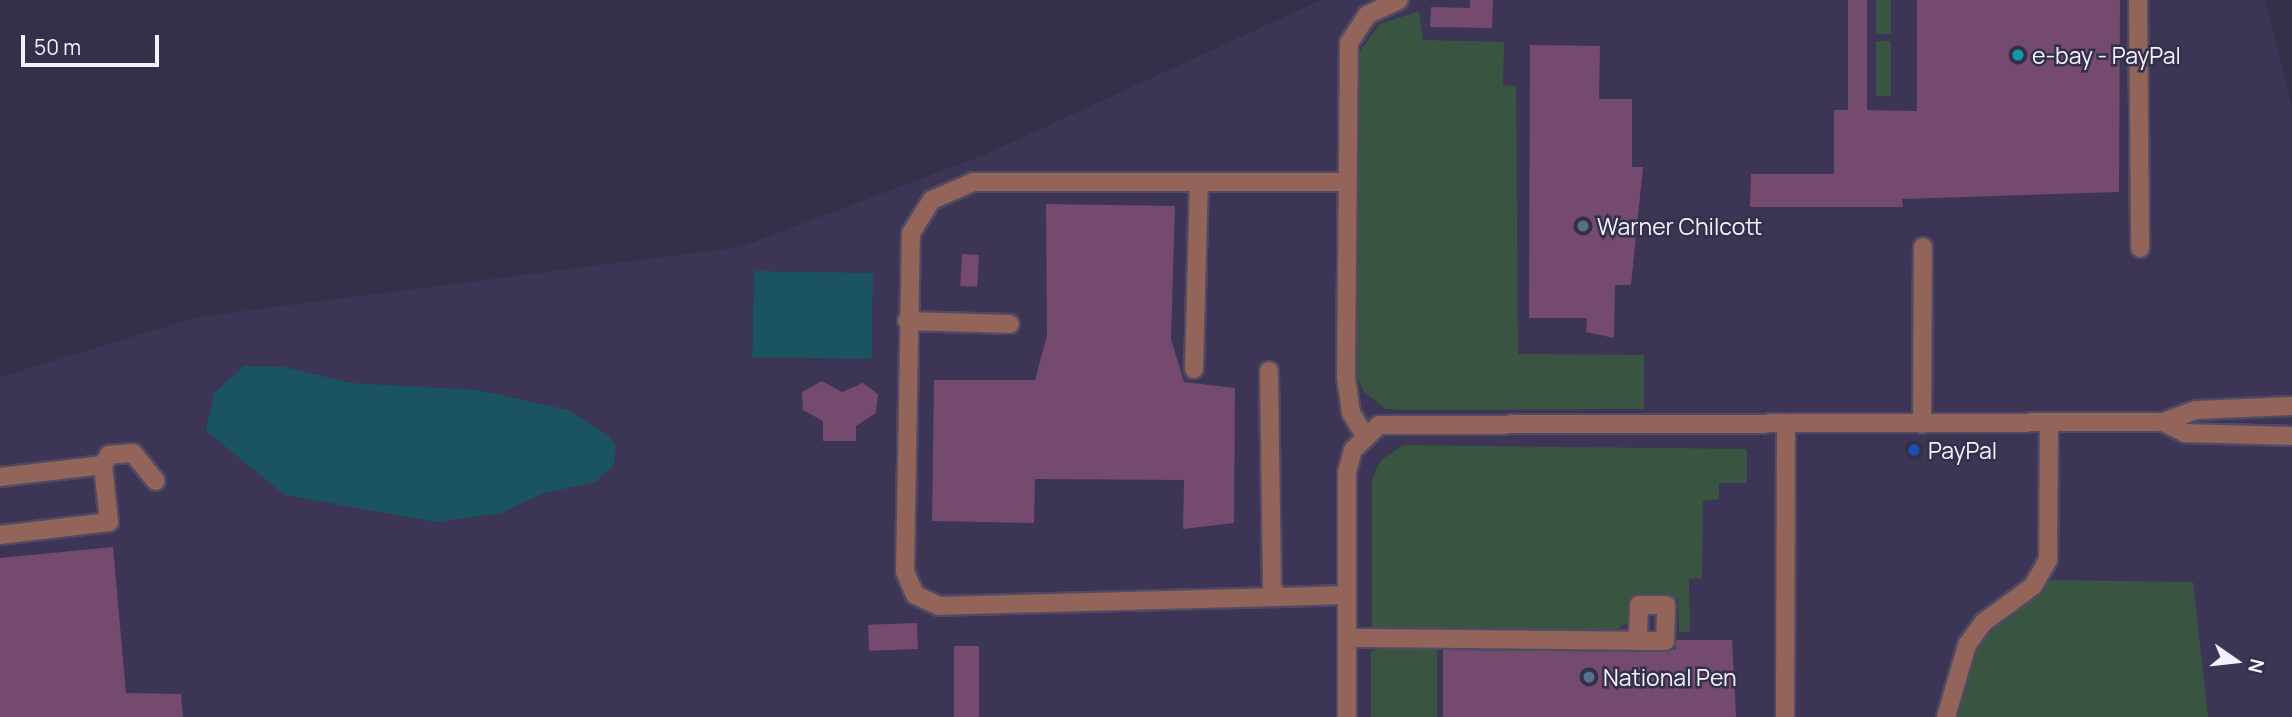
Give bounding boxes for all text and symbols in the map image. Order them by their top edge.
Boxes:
scale bar [24,21,163,65]
text: 50 m [34,33,81,61]
place label: e-bay - PayPal [2032,41,2181,69]
marker: e-bay - PayPal [2010,47,2026,63]
place label: Warner Chilcott [1597,212,1762,240]
marker: Warner Chilcott [1575,218,1591,234]
place label: PayPal [1928,436,1997,464]
marker: PayPal [1906,442,1922,458]
north arrow [2201,626,2271,696]
text: N [2242,656,2271,676]
place label: National Pen [1603,663,1737,691]
marker: National Pen [1581,669,1597,685]

